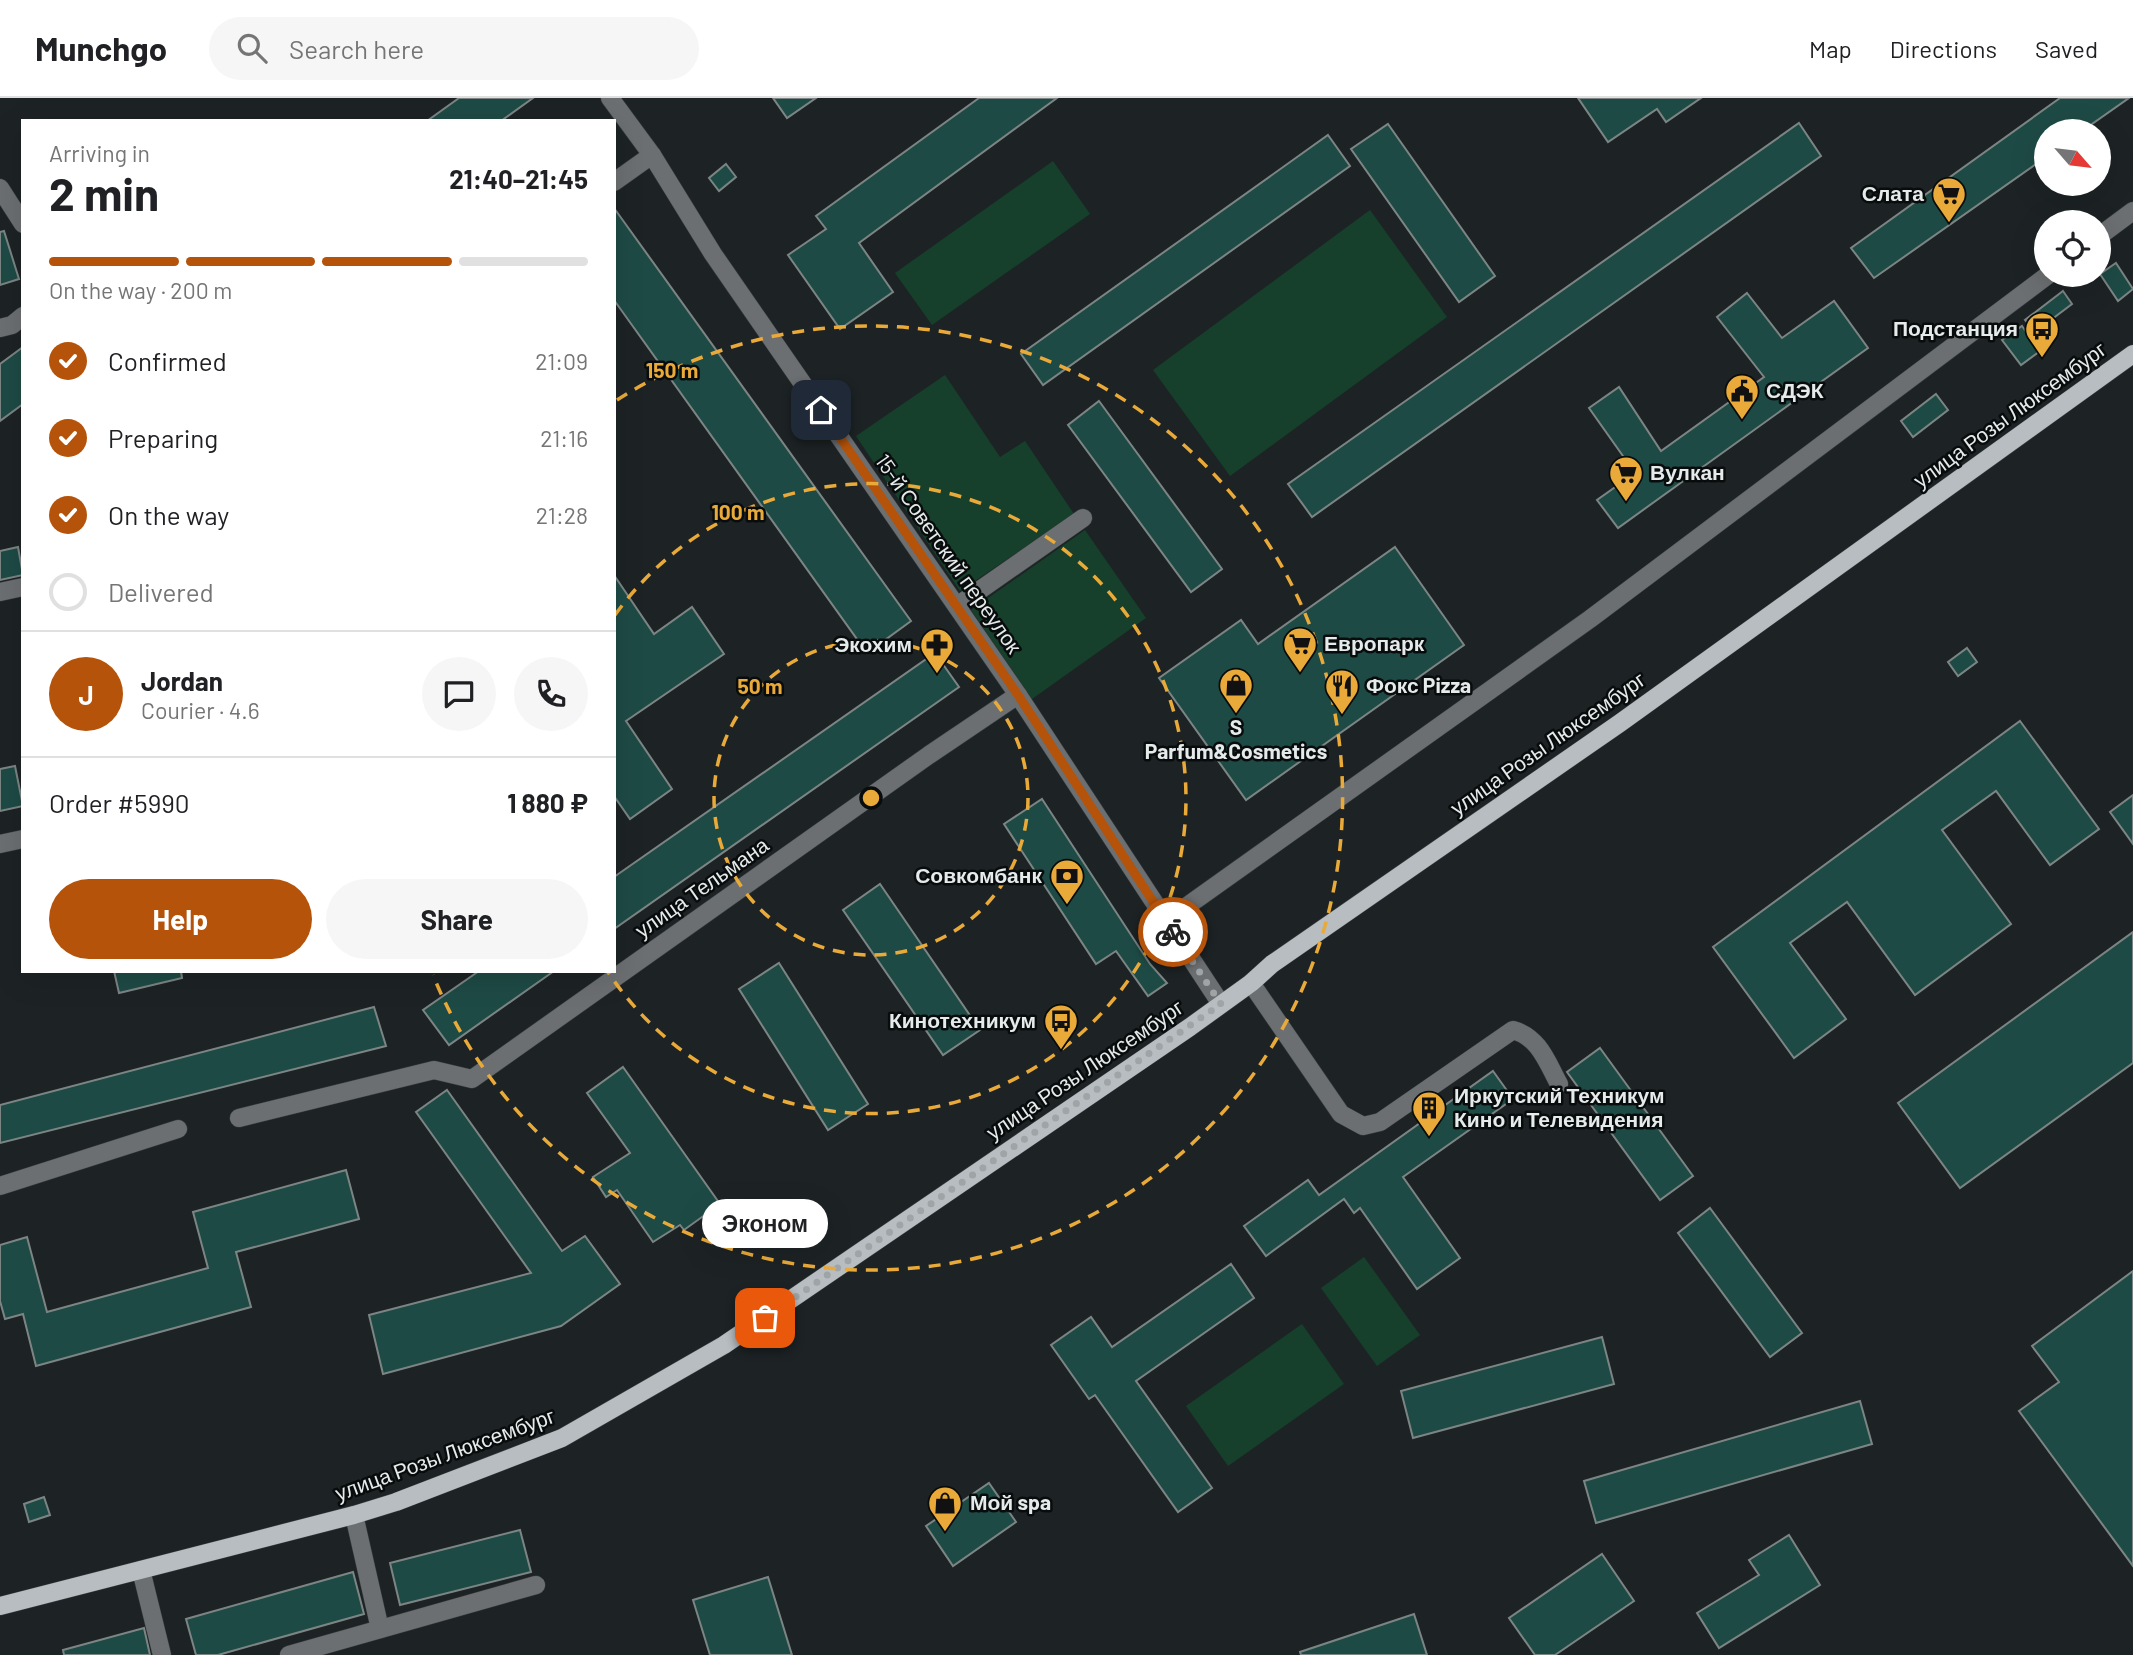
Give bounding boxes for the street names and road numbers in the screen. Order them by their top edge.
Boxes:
street label: улица Розы Люксембург [1908,335,2111,492]
street label: 15-й Советский переулок [871,449,1028,658]
street label: улица Розы Люксембург [1445,666,1650,820]
street label: улица Тельмана [630,831,773,942]
street label: улица Розы Люксембург [981,993,1188,1144]
street label: улица Розы Люксембург [331,1402,558,1505]

